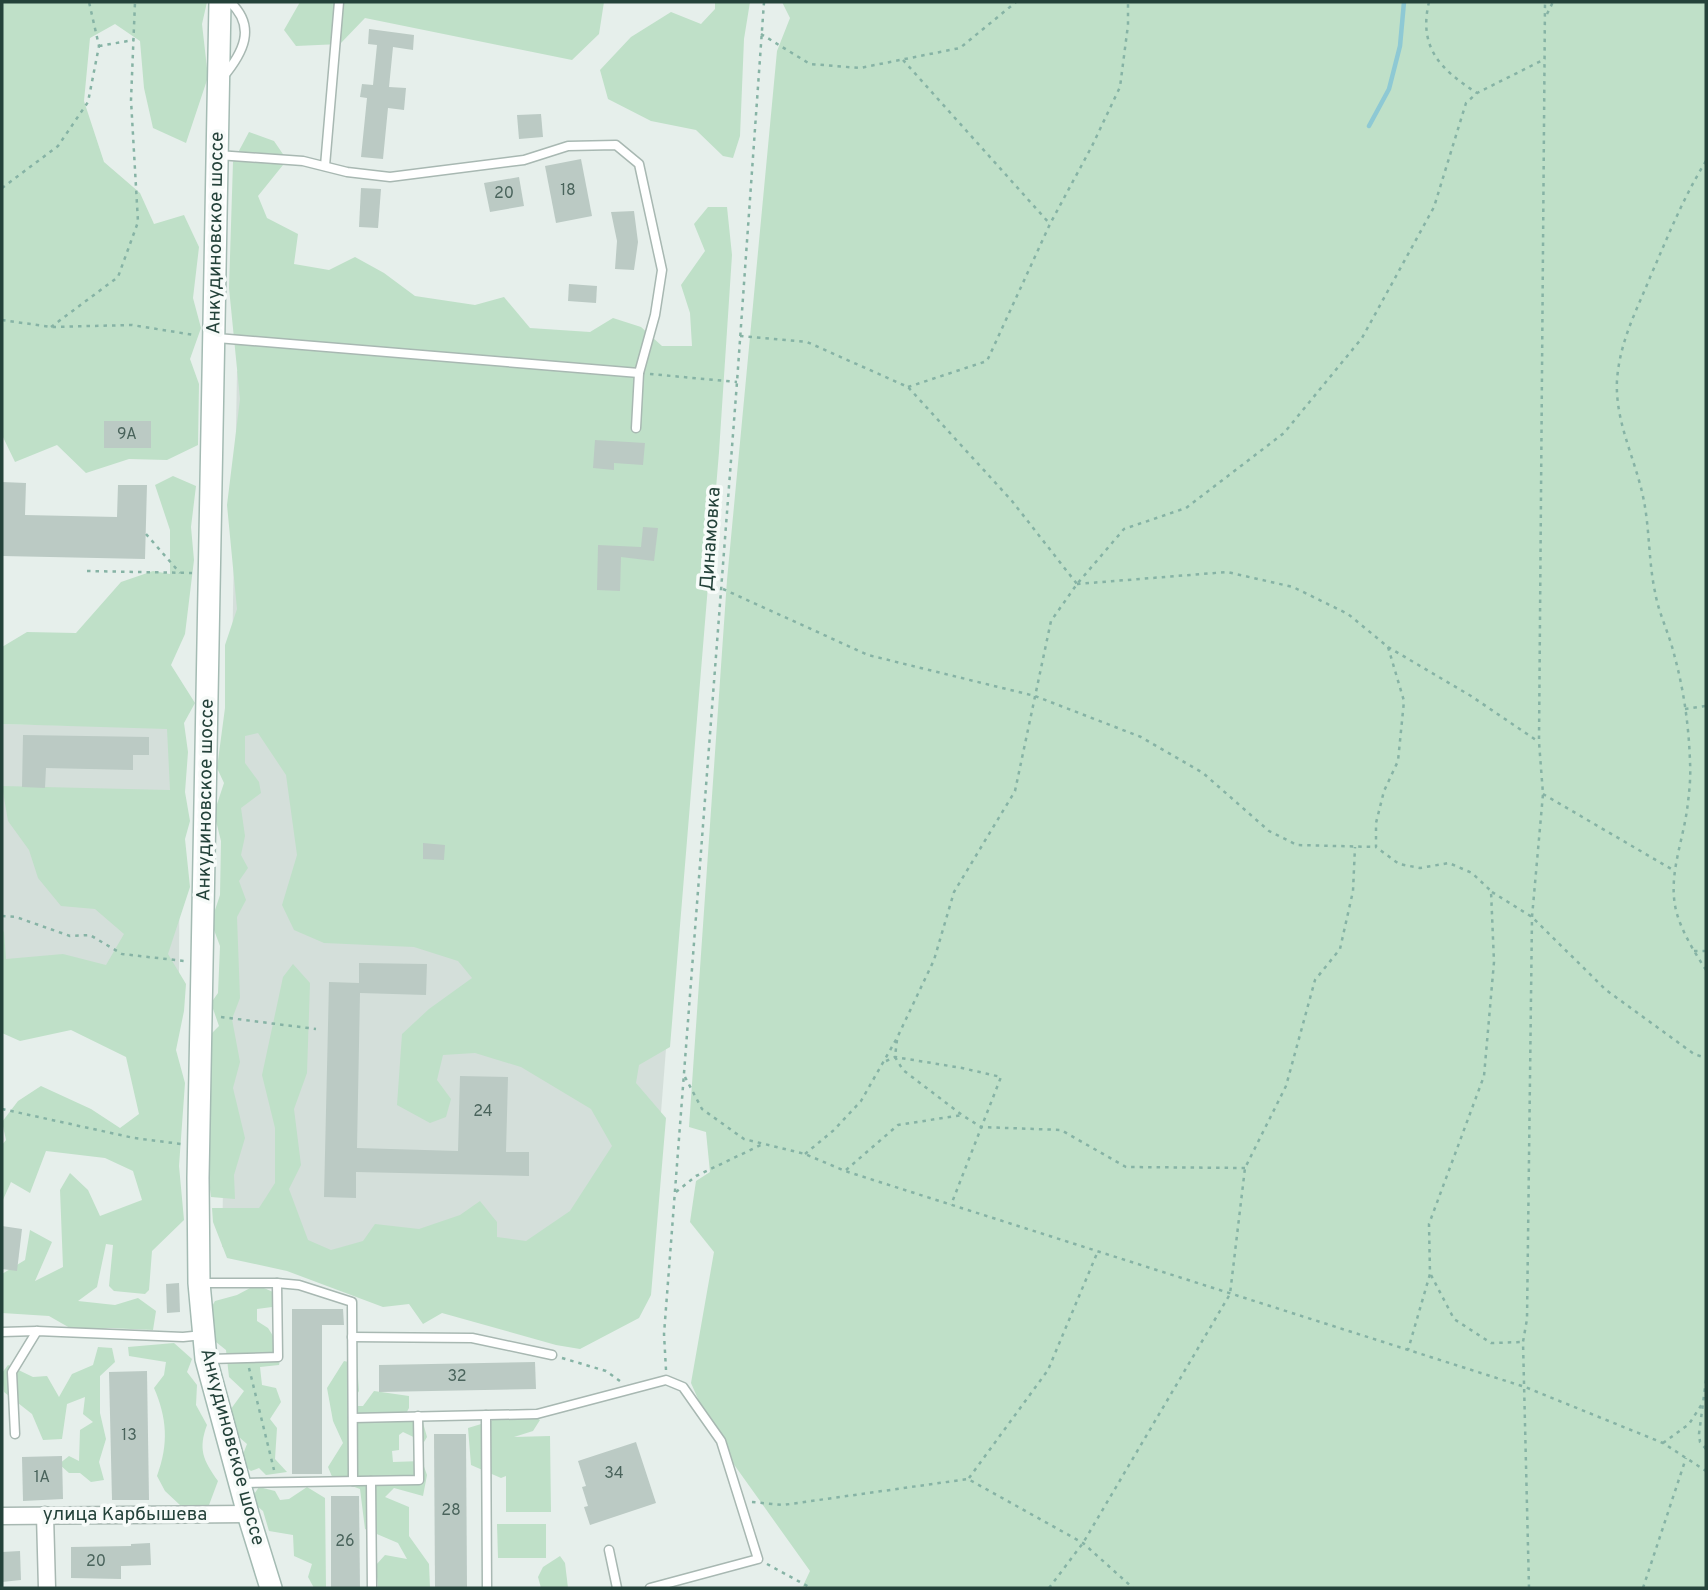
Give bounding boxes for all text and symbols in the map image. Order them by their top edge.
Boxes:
street label: Анкудиновское шоссе [202,131,230,335]
house number: 18 [560,181,576,201]
house number: 20 [494,184,514,204]
house number: 9А [117,425,137,445]
street label: Динамовка [695,486,727,592]
street label: Анкудиновское шоссе [192,698,220,902]
house number: 24 [473,1102,493,1122]
street label: Анкудиновское шоссе [194,1346,270,1548]
house number: 32 [447,1367,467,1387]
house number: 13 [121,1426,137,1446]
house number: 34 [604,1464,624,1484]
house number: 1А [34,1468,50,1488]
house number: 28 [441,1501,461,1521]
street label: улица Карбышева [43,1503,207,1527]
house number: 26 [335,1532,355,1552]
house number: 20 [86,1552,106,1572]

